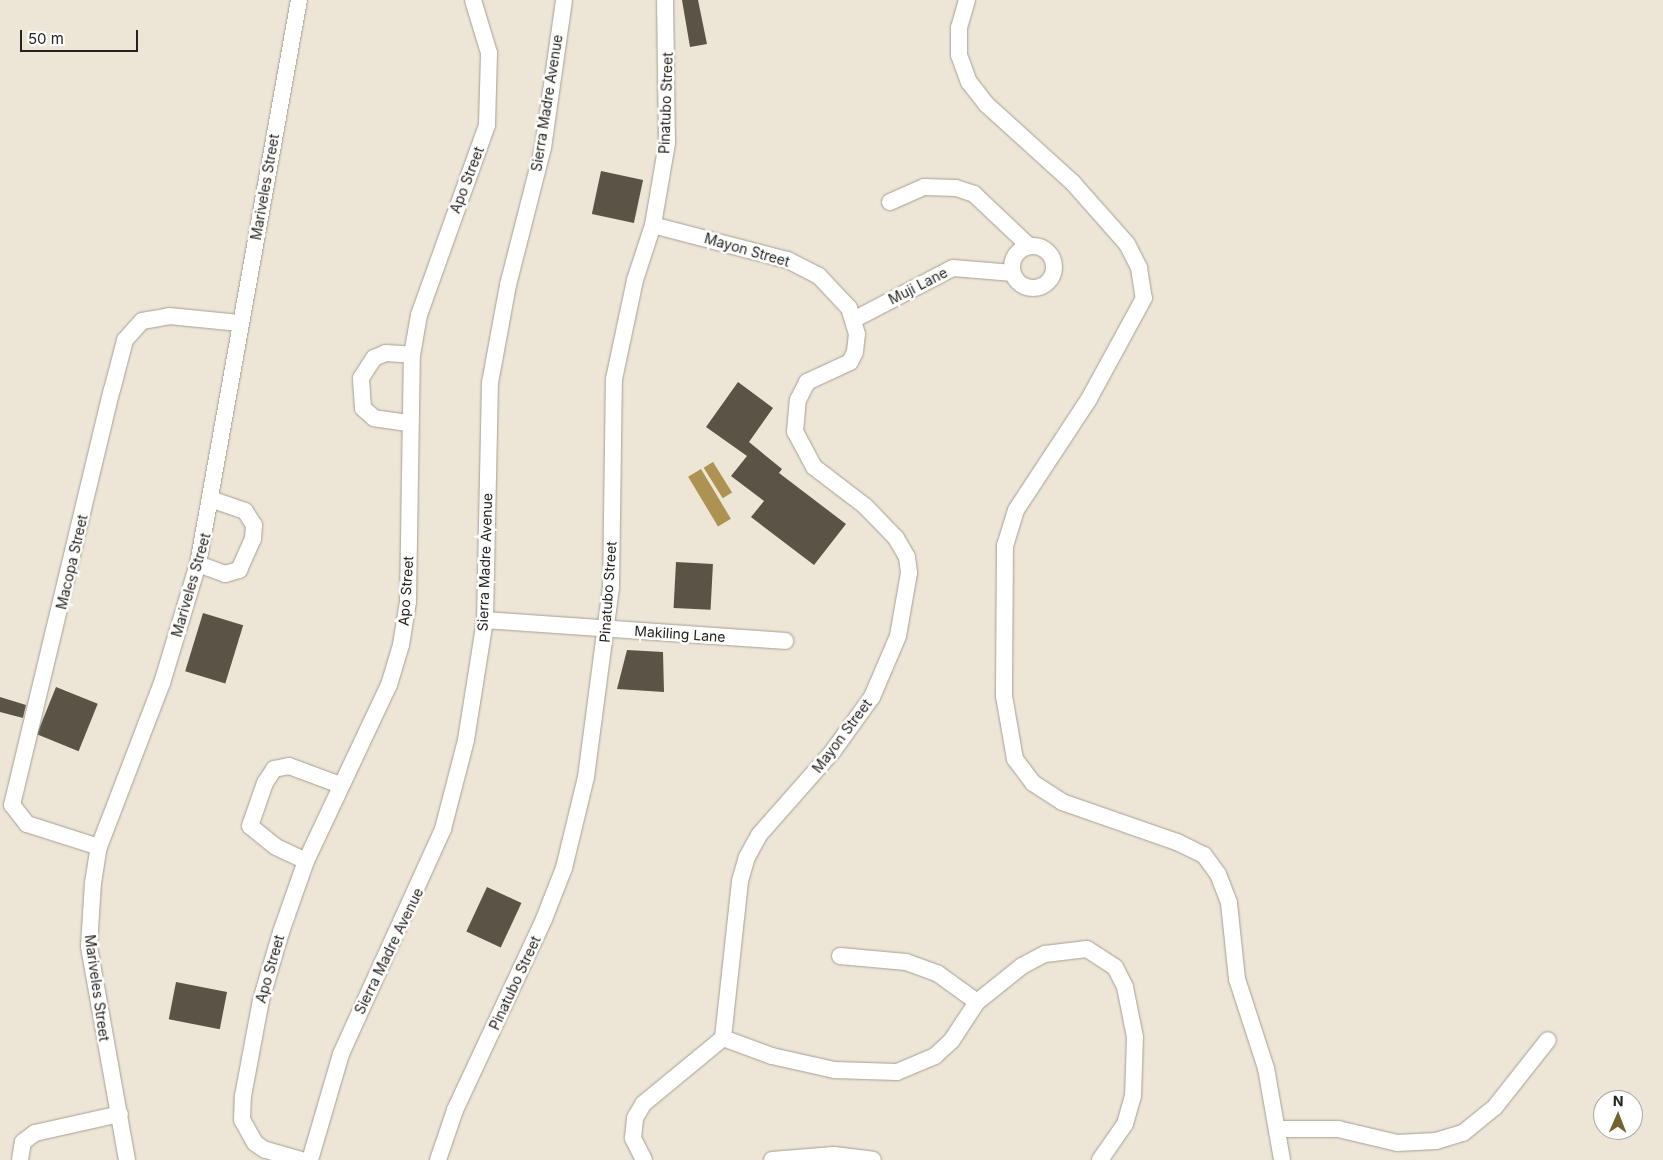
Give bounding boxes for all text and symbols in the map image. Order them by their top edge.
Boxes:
scale bar [22,20,140,52]
text: 50 m [28,29,64,48]
street label: Sierra Madre Avenue [528,33,566,173]
street label: Pinatubo Street [656,52,676,154]
street label: Mariveles Street [247,133,283,241]
street label: Apo Street [447,144,487,216]
street label: Mayon Street [702,230,792,270]
street label: Muji Lane [886,264,950,308]
street label: Sierra Madre Avenue [474,493,496,631]
street label: Macopa Street [53,513,91,611]
street label: Mariveles Street [168,531,214,639]
street label: Pinatubo Street [596,541,620,643]
street label: Apo Street [395,555,417,627]
street label: Makiling Lane [634,622,726,646]
street label: Mayon Street [809,696,875,776]
street label: Sierra Madre Avenue [351,885,427,1017]
street label: Apo Street [252,933,288,1005]
street label: Pinatubo Street [486,933,544,1033]
street label: Mariveles Street [81,934,113,1042]
north arrow [1593,1090,1643,1140]
text: N [1613,1092,1624,1109]

